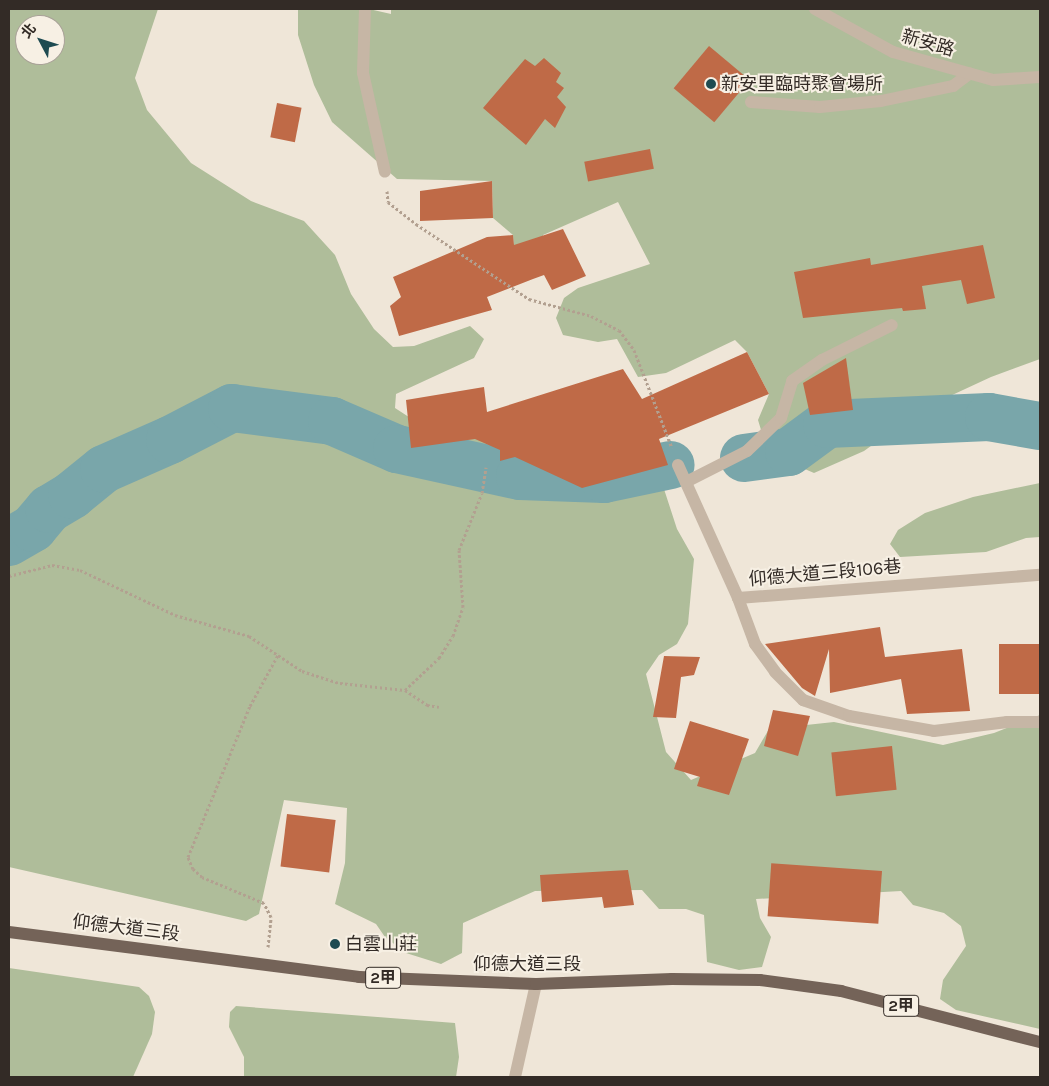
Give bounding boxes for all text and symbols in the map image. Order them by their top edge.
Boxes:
north arrow [15,15,65,65]
text: 北 [18,20,40,42]
street label: 新安路 [899,25,957,61]
place label: 新安里臨時聚會場所 [721,73,883,95]
marker: 新安里臨時聚會場所 [705,78,717,90]
street label: 仰德大道三段106巷 [748,556,902,590]
street label: 仰德大道三段 [71,911,181,945]
place label: 白雲山莊 [345,933,417,955]
marker: 白雲山莊 [329,938,341,950]
street label: 仰德大道三段 [473,953,581,975]
road number: 2甲 [364,964,402,991]
road number: 2甲 [882,992,920,1019]

